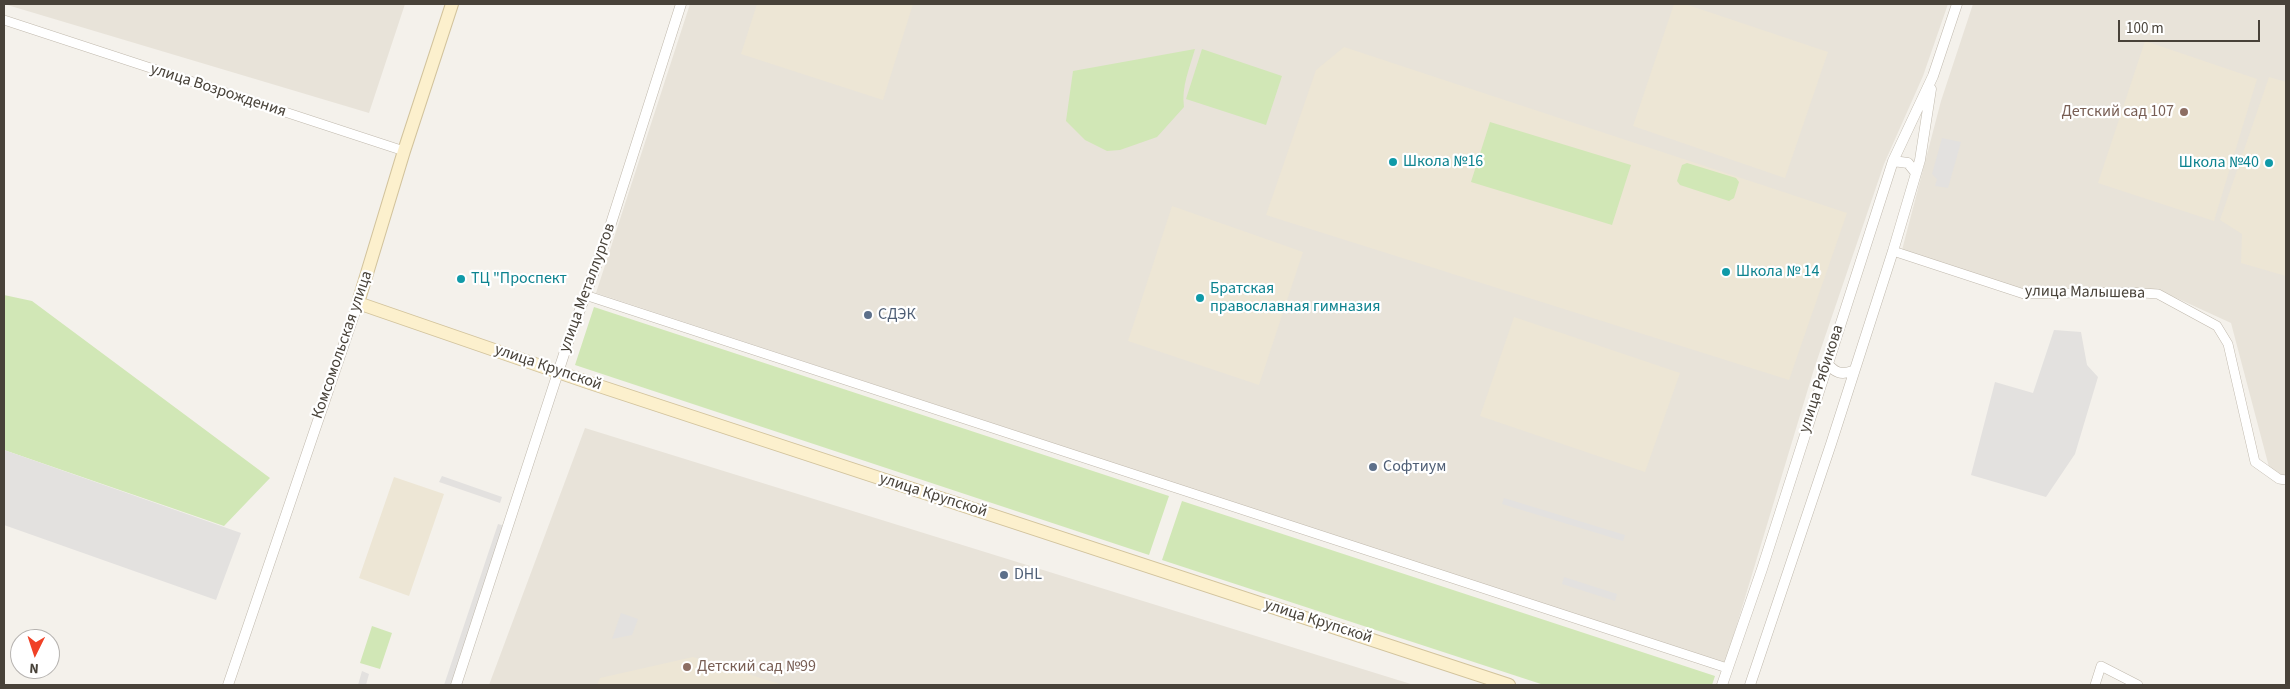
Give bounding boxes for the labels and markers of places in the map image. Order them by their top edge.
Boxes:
place label: Детский сад 107 [2061,102,2174,122]
marker: Детский сад 107 [2178,106,2190,118]
place label: Школа №16 [1403,152,1483,172]
place label: Школа №40 [2179,153,2259,173]
marker: Школа №16 [1387,156,1399,168]
marker: Школа №40 [2263,157,2275,169]
place label: Школа № 14 [1736,262,1819,282]
marker: Школа № 14 [1720,266,1732,278]
place label: ТЦ "Проспект [471,269,567,289]
marker: ТЦ "Проспект [455,273,467,285]
place label: Братская православная гимназия [1210,279,1380,317]
marker: Братская православная гимназия [1194,292,1206,304]
place label: СДЭК [878,305,916,325]
marker: СДЭК [862,309,874,321]
place label: Софтиум [1383,457,1446,477]
marker: Софтиум [1367,461,1379,473]
place label: DHL [1014,565,1042,585]
marker: DHL [998,569,1010,581]
place label: Детский сад №99 [697,657,816,677]
marker: Детский сад №99 [681,661,693,673]

